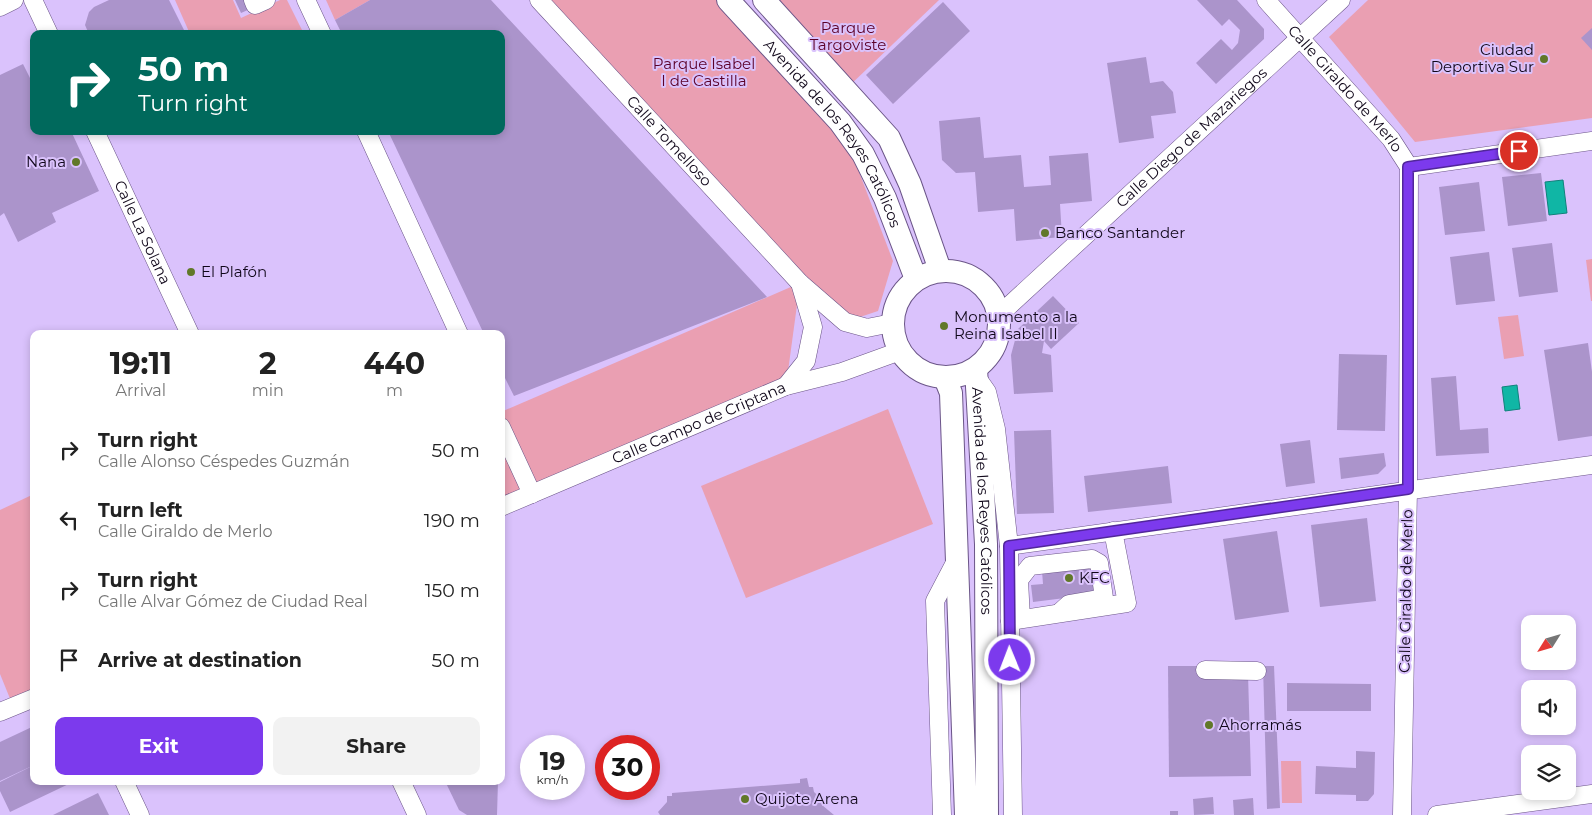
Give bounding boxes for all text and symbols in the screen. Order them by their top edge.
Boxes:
park label: Parque Targoviste [810,18,886,54]
street label: Calle Giraldo de Merlo [1284,21,1407,156]
street label: Avenida de los Reyes Católicos [760,35,905,230]
place label: Ciudad Deportiva Sur [1431,40,1534,76]
text: 50 m [138,47,229,90]
icon: right [55,50,120,115]
marker: Ciudad Deportiva Sur [1538,53,1550,65]
park label: Parque Isabel I de Castilla [653,54,755,90]
street label: Calle Diego de Mazariegos [1112,63,1271,211]
text: Turn right [138,90,248,117]
street label: Calle Tomelloso [623,91,716,190]
pin [1498,130,1540,172]
icon: arrive [1505,137,1533,165]
place label: Nana [26,152,66,171]
marker: Nana [70,156,82,168]
street label: Calle La Solana [110,177,175,287]
place label: Banco Santander [1055,223,1185,242]
marker: Banco Santander [1039,227,1051,239]
place label: El Plafón [201,262,267,281]
marker: El Plafón [185,266,197,278]
place label: Monumento a la Reina Isabel II [954,307,1078,343]
marker: Monumento a la Reina Isabel II [938,320,950,332]
text: 19:11 [110,345,172,382]
text: 2 [259,345,277,382]
text: 440 [364,345,425,382]
street label: Calle Campo de Criptana [609,377,788,468]
text: Arrival [116,381,166,400]
text: min [252,381,284,400]
text: m [386,381,403,400]
street label: Avenida de los Reyes Católicos [968,386,996,615]
text: Turn right [98,429,198,452]
icon: right [55,436,83,464]
text: 50 m [432,439,480,462]
text: Calle Alonso Céspedes Guzmán [98,452,350,471]
text: Turn left [98,499,183,522]
icon: left [55,506,83,534]
text: 190 m [424,509,480,532]
street label: Calle Giraldo de Merlo [1395,509,1416,673]
text: Calle Giraldo de Merlo [98,522,273,541]
place label: KFC [1079,568,1110,587]
text: Turn right [98,569,198,592]
marker: KFC [1063,572,1075,584]
icon: right [55,576,83,604]
text: 150 m [425,579,480,602]
text: Calle Alvar Gómez de Ciudad Real [98,592,368,611]
north arrow [1521,615,1576,670]
map controls [1521,615,1576,800]
position arrow [983,633,1035,685]
icon: arrive [55,646,83,674]
text: Arrive at destination [98,649,302,672]
text: 50 m [432,649,480,672]
button: sound [1521,680,1576,735]
place label: Ahorramás [1219,715,1302,734]
button: Exit [55,717,263,775]
button: Share [273,717,480,775]
marker: Ahorramás [1203,719,1215,731]
speed limit sign: 30 [595,735,660,800]
button: layers [1521,745,1576,800]
text: 19 [540,746,565,776]
text: km/h [536,772,569,787]
place label: Quijote Arena [755,789,859,808]
marker: Quijote Arena [739,793,751,805]

